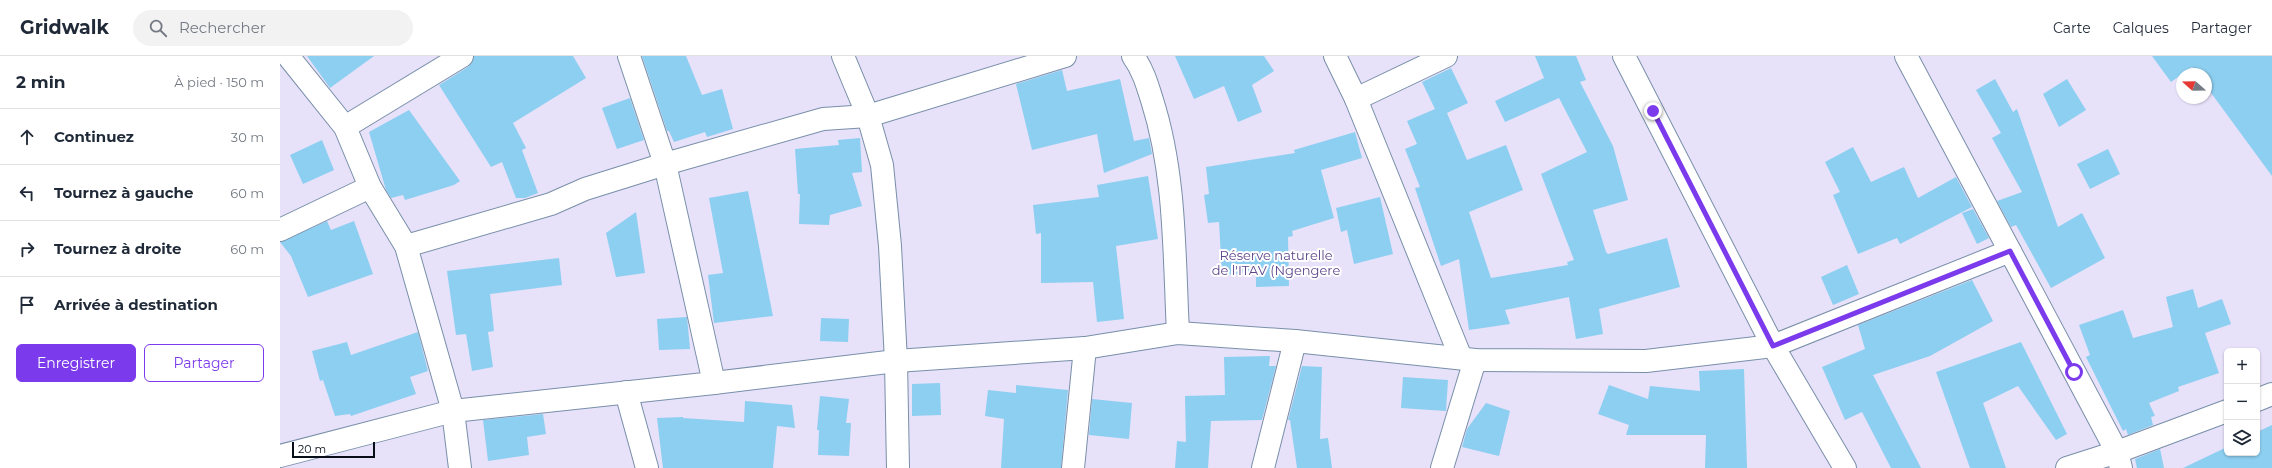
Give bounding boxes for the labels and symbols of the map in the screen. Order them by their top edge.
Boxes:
north arrow [2176,68,2212,104]
route end [1644,102,1662,120]
park label: Réserve naturelle de l'ITAV (Ngengere [1212,247,1340,278]
route start [2065,363,2083,381]
scale bar [292,440,375,459]

